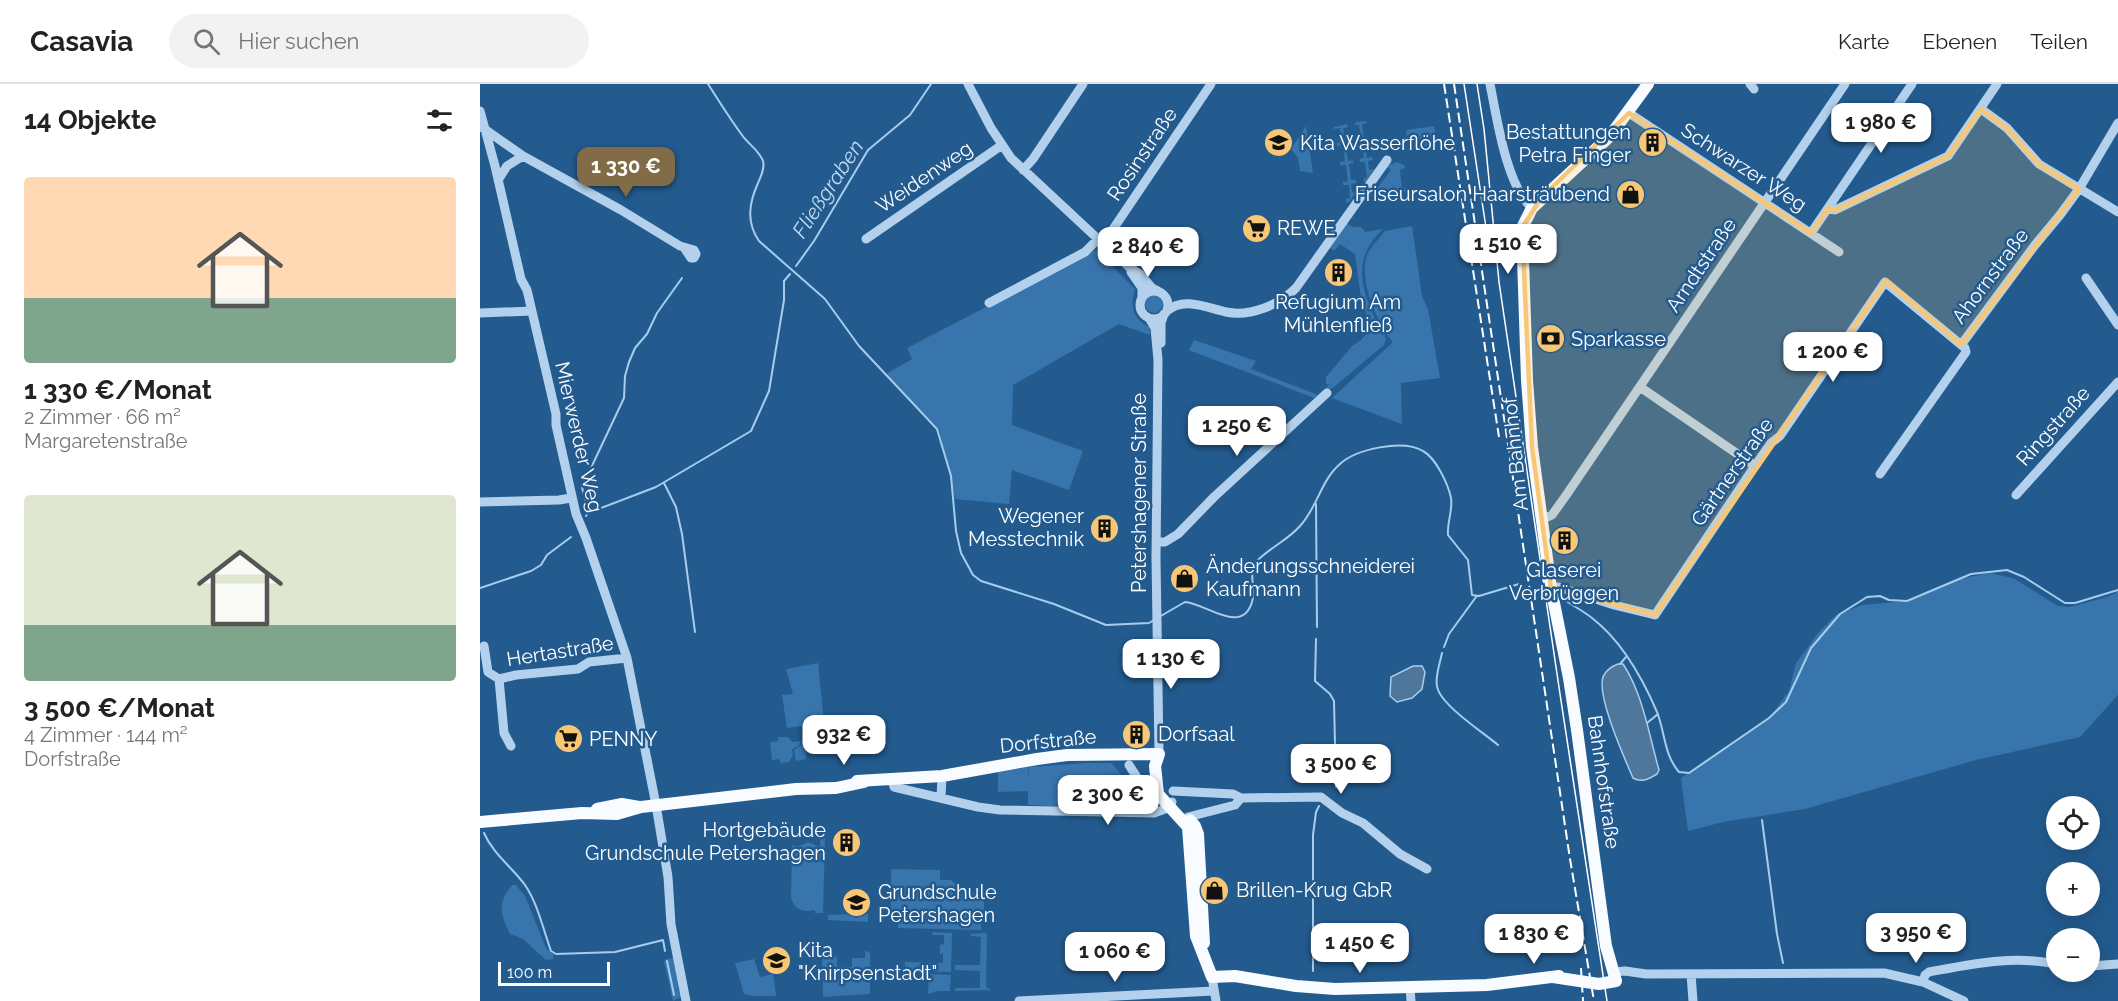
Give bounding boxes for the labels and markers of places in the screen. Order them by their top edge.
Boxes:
pin: 1 980 € [1826,103,1936,154]
place label: Bestattungen Petra Finger [1506,120,1631,167]
school or university icon: Kita Wasserflöhe [1263,127,1295,159]
building icon: Bestattungen Petra Finger [1636,127,1668,159]
place label: Kita Wasserflöhe [1300,131,1455,155]
pin: 1 330 € [571,147,681,198]
shop icon: Friseursalon Haarsträubend [1615,178,1647,210]
place label: Friseursalon Haarsträubend [1355,182,1610,206]
supermarket icon: REWE [1240,212,1272,244]
place label: REWE [1277,216,1335,240]
pin: 1 510 € [1453,224,1563,275]
pin: 2 840 € [1093,227,1203,278]
building icon: Refugium Am Mühlenfließ [1322,256,1354,288]
place label: Refugium Am Mühlenfließ [1275,290,1401,337]
bank icon: Sparkasse [1534,323,1566,355]
place label: Sparkasse [1571,327,1666,351]
pin: 1 200 € [1778,332,1888,383]
pin: 1 250 € [1182,406,1292,457]
place label: Wegener Messtechnik [968,504,1084,551]
building icon: Wegener Messtechnik [1089,512,1121,544]
building icon: Glaserei Verbrüggen [1548,524,1580,556]
place label: Änderungsschneiderei Kaufmann [1206,554,1415,601]
place label: Glaserei Verbrüggen [1509,558,1619,605]
shop icon: Änderungsschneiderei Kaufmann [1169,562,1201,594]
pin: 1 130 € [1116,639,1226,690]
pin: 932 € [802,715,886,766]
building icon: Dorfsaal [1121,718,1153,750]
place label: Dorfsaal [1158,722,1235,746]
supermarket icon: PENNY [552,723,584,755]
place label: PENNY [589,727,658,751]
pin: 3 500 € [1286,744,1396,795]
pin: 2 300 € [1053,775,1163,826]
place label: Hortgebäude Grundschule Petershagen [585,818,826,865]
building icon: Hortgebäude Grundschule Petershagen [831,826,863,858]
shop icon: Brillen-Krug GbR [1199,874,1231,906]
place label: Brillen-Krug GbR [1236,878,1392,902]
place label: Grundschule Petershagen [878,880,997,927]
school or university icon: Grundschule Petershagen [841,887,873,919]
pin: 3 950 € [1861,913,1971,964]
pin: 1 830 € [1479,914,1589,965]
pin: 1 450 € [1305,923,1415,974]
pin: 1 060 € [1060,932,1170,983]
place label: Kita "Knirpsenstadt" [798,938,937,985]
school or university icon: Kita "Knirpsenstadt" [761,945,793,977]

